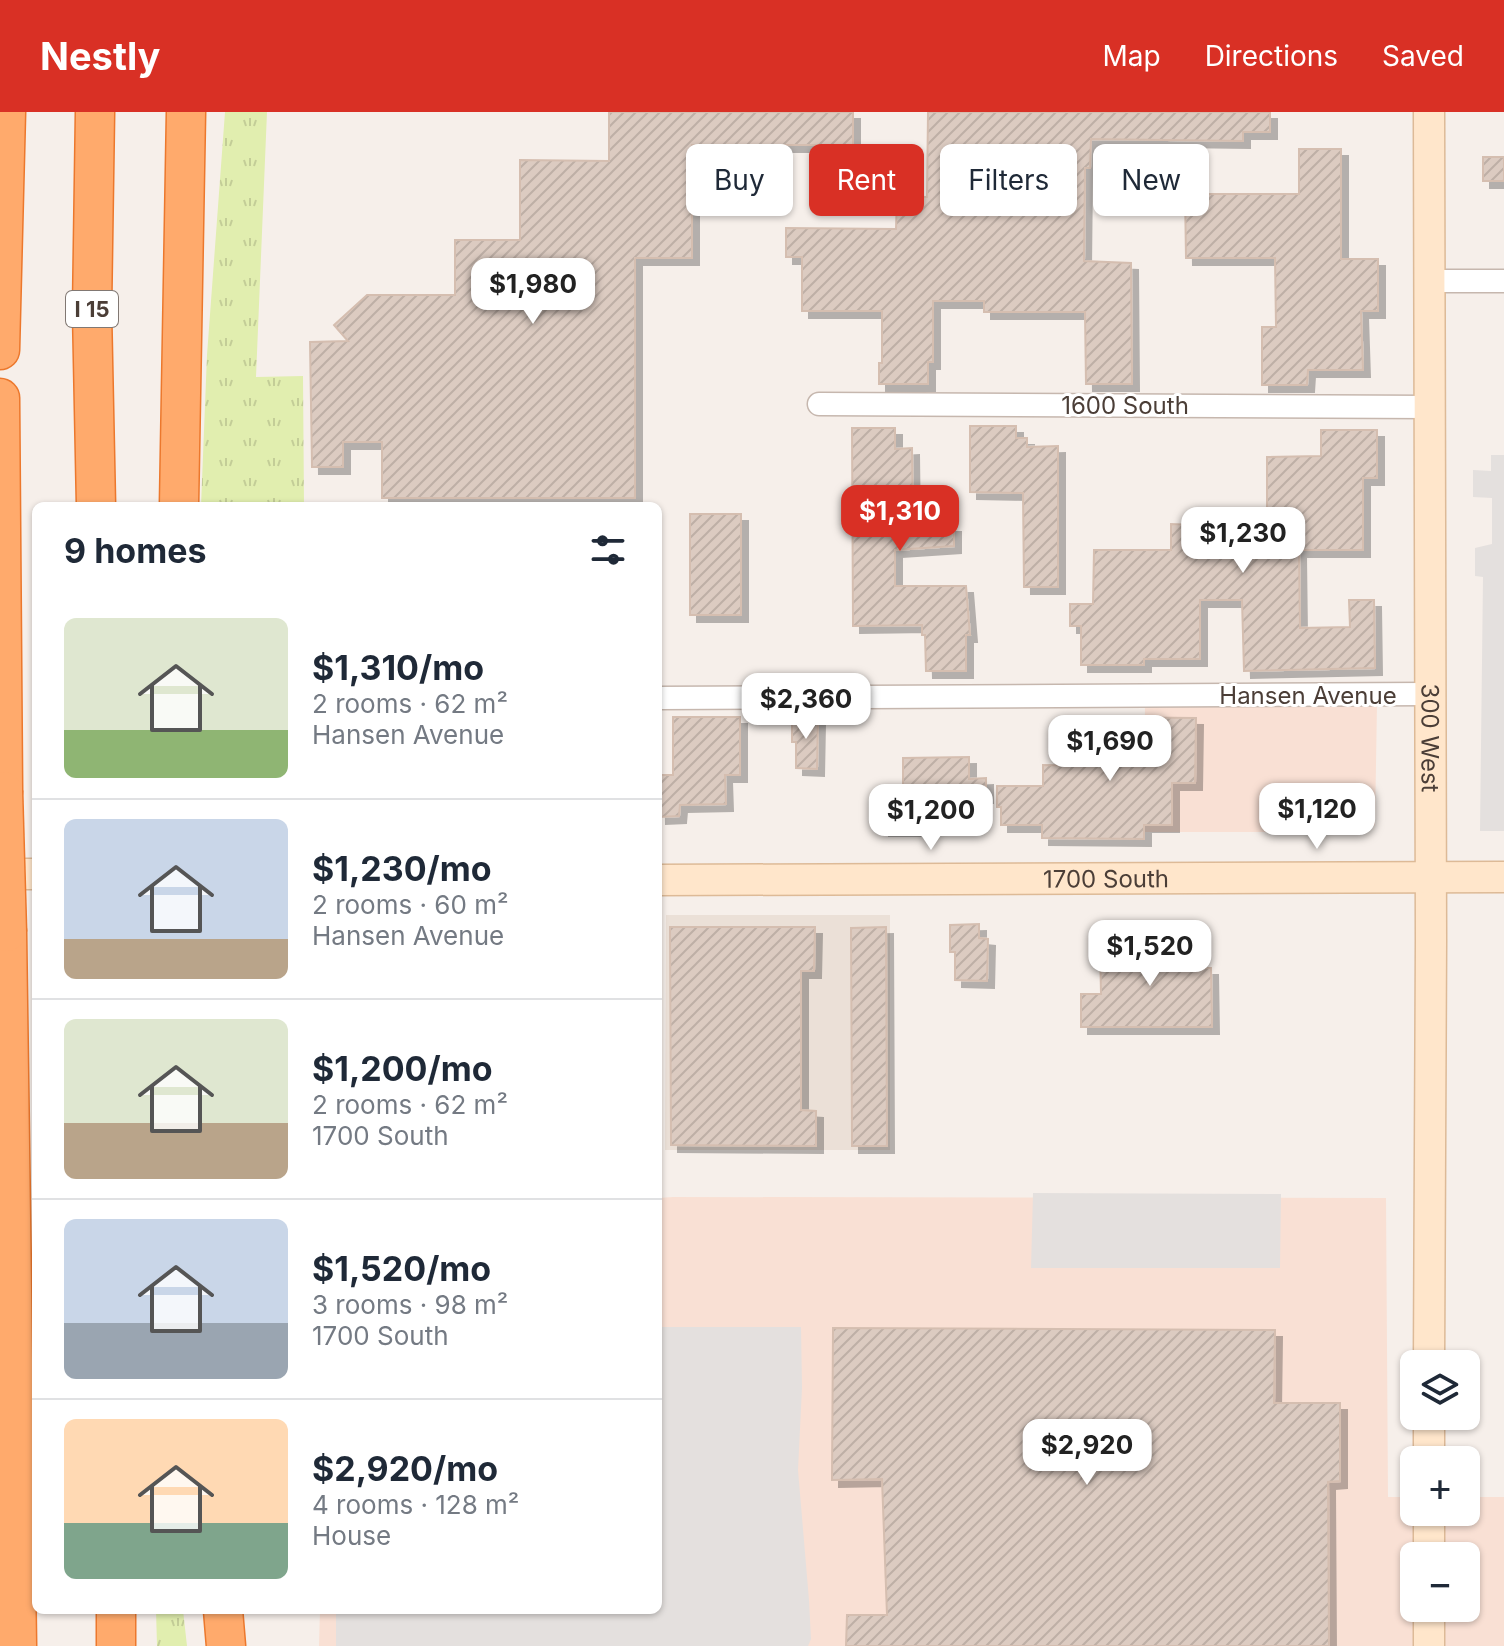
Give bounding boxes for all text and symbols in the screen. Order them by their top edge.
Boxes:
text: Nestly [40,33,160,79]
text: Map [1102,39,1161,73]
text: Directions [1205,39,1338,73]
text: Saved [1382,39,1464,73]
chip: Buy [686,144,793,216]
chip: Rent [809,144,924,216]
chip: Filters [940,144,1077,216]
chip: New [1093,144,1209,216]
pin: $1,980 [468,258,598,326]
text: $1,980 [489,268,577,299]
road number: I 15 [66,291,118,327]
street label: 1600 South [1061,391,1189,420]
pin: $1,310 [835,485,965,553]
text: $1,310 [859,495,941,526]
pin: $1,230 [1178,507,1308,575]
text: $1,230 [1199,517,1287,548]
icon: filters [586,528,630,572]
text: 9 homes [64,530,206,571]
text: $1,310/mo [312,647,484,688]
icon: home [128,650,224,746]
pin: $2,360 [741,673,871,741]
street label: Hansen Avenue [1219,681,1397,710]
text: $2,360 [760,683,852,714]
street label: 300 West [1416,684,1445,793]
text: 2 rooms · 62 m² [312,688,508,719]
pin: $1,690 [1045,715,1175,783]
text: Hansen Avenue [312,719,504,750]
text: $1,690 [1066,725,1154,756]
pin: $1,120 [1252,783,1382,851]
pin: $1,200 [866,784,996,852]
text: $1,120 [1277,793,1357,824]
text: $1,200 [887,794,975,825]
text: $1,230/mo [312,848,492,889]
icon: home [128,851,224,947]
street label: 1700 South [1043,864,1169,893]
text: 2 rooms · 60 m² [312,889,508,920]
text: Hansen Avenue [312,920,504,951]
pin: $1,520 [1085,920,1215,988]
text: $1,520 [1106,930,1194,961]
text: $1,200/mo [312,1048,493,1089]
icon: home [128,1051,224,1147]
text: 2 rooms · 62 m² [312,1089,508,1120]
text: 1700 South [312,1120,449,1151]
text: $1,520/mo [312,1248,491,1289]
icon: home [128,1251,224,1347]
text: 3 rooms · 98 m² [312,1289,508,1320]
text: 1700 South [312,1320,449,1351]
map controls [1400,1350,1480,1622]
button: layers [1400,1350,1480,1430]
pin: $2,920 [1022,1419,1152,1487]
text: $2,920 [1041,1429,1133,1460]
button: + [1400,1446,1480,1526]
text: $2,920/mo [312,1448,498,1489]
icon: home [128,1451,224,1547]
text: 4 rooms · 128 m² [312,1489,519,1520]
text: House [312,1520,391,1551]
button: − [1400,1542,1480,1622]

